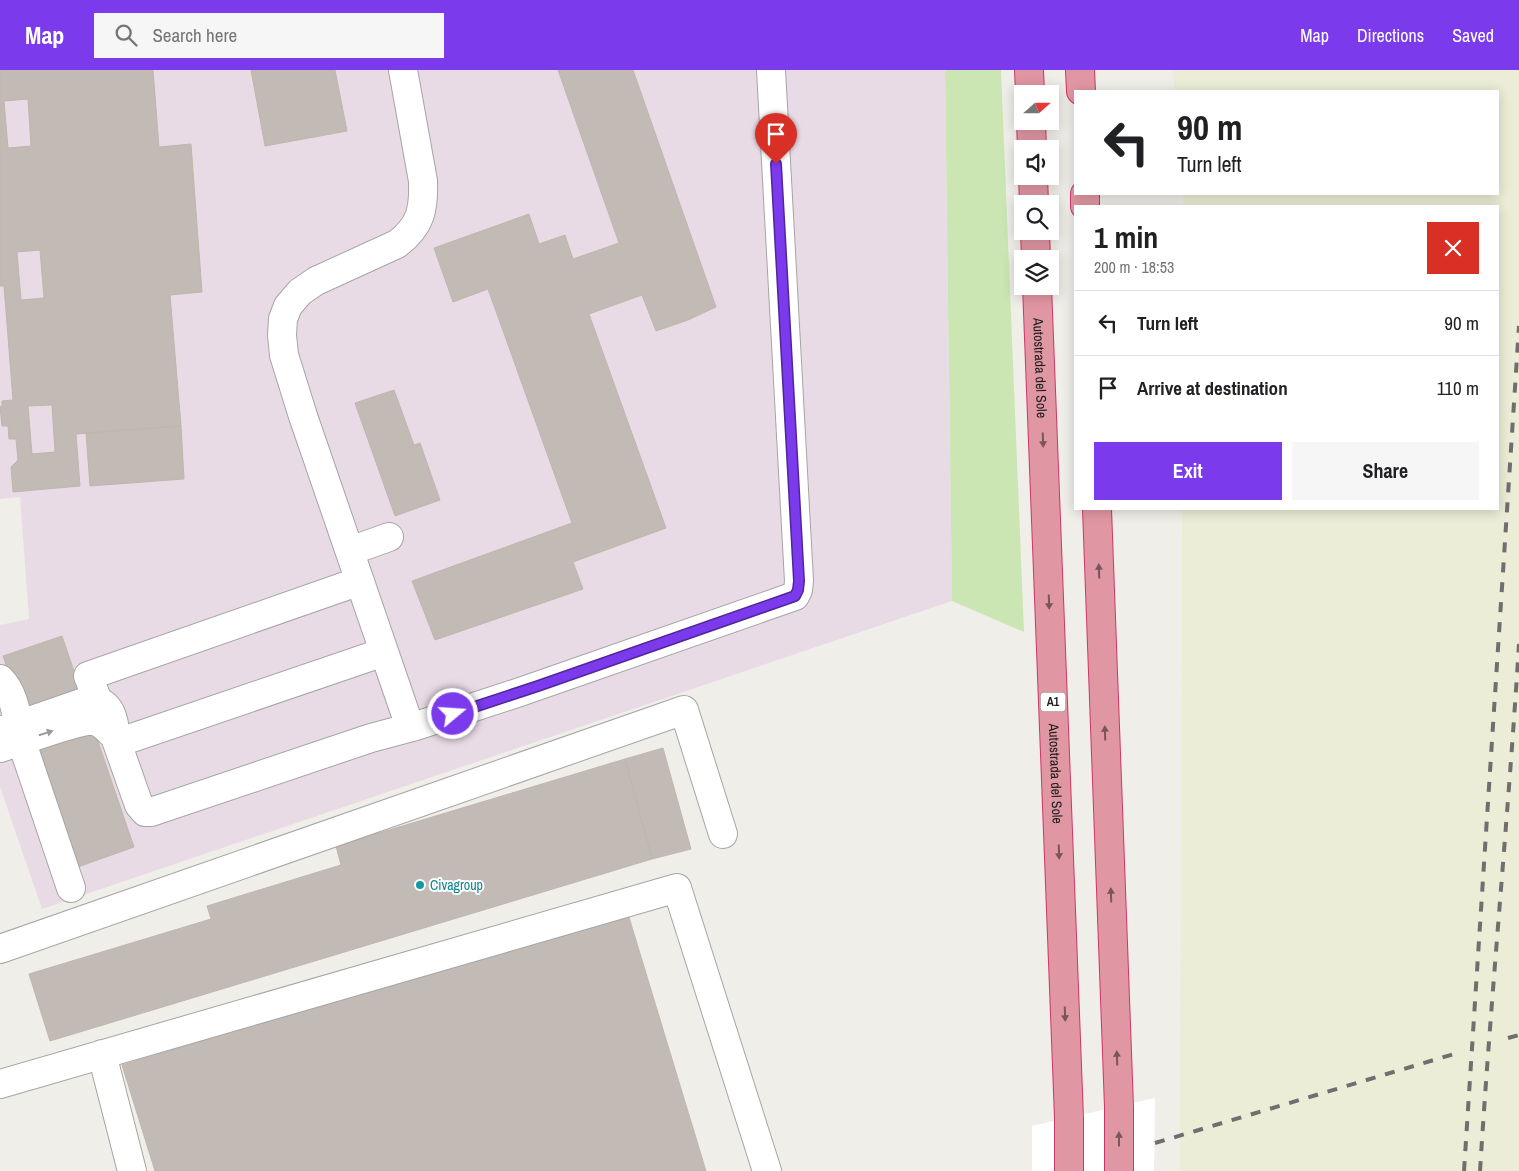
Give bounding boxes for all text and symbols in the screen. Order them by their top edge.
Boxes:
search box [94,13,444,58]
text: Map [25,19,64,51]
icon: search [112,21,140,49]
text: Search here [152,22,237,48]
text: Map [1300,23,1329,48]
text: Directions [1357,23,1424,48]
text: Saved [1452,23,1494,48]
north arrow [1014,85,1059,130]
map controls [1014,85,1059,295]
text: 90 m [1177,104,1242,151]
icon: left [1094,110,1159,175]
pin [755,113,797,164]
icon: arrive [762,120,790,148]
button: sound [1014,140,1059,185]
text: Turn left [1177,149,1242,179]
button: search [1014,195,1059,240]
text: 1 min [1094,217,1158,257]
button: close [1427,222,1479,274]
button: layers [1014,250,1059,295]
text: 200 m · 18:53 [1094,256,1174,278]
icon: left [1094,309,1122,337]
text: Turn left [1137,310,1198,336]
text: 90 m [1444,310,1479,336]
street label: Autostrada del Sole [1029,316,1051,418]
icon: arrive [1094,374,1122,402]
text: Arrive at destination [1137,375,1288,401]
text: 110 m [1437,375,1479,401]
one-way arrow [1040,432,1048,448]
button: Exit [1094,442,1282,500]
button: Share [1292,442,1479,500]
one-way arrow [1095,562,1103,578]
one-way arrow [1046,595,1054,611]
position arrow [426,687,478,739]
road number: A1 [1040,692,1066,712]
street label: Autostrada del Sole [1045,722,1067,824]
one-way arrow [1101,725,1109,741]
one-way arrow [39,729,54,737]
one-way arrow [1055,844,1063,860]
place label: Civagroup [430,876,483,894]
marker: Civagroup [414,879,426,891]
one-way arrow [1107,887,1115,903]
one-way arrow [1062,1007,1070,1023]
one-way arrow [1113,1050,1121,1066]
one-way arrow [1115,1131,1123,1147]

